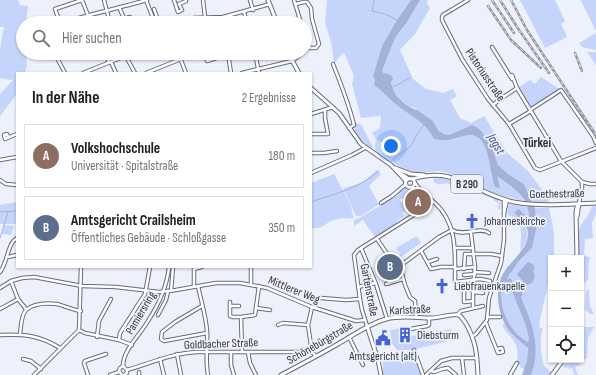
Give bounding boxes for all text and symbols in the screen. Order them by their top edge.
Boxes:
search box [16,16,312,60]
icon: search [30,27,52,49]
text: Hier suchen [62,29,122,48]
street label: Pistoriusstraße [462,46,508,105]
text: In der Nähe [32,88,99,108]
text: 2 Ergebnisse [242,90,296,106]
water label: Jagst [483,130,509,158]
district label: Türkei [523,135,551,151]
your location [381,136,401,156]
text: Volkshochschule [71,139,160,158]
text: A [43,148,49,164]
text: 180 m [269,148,295,164]
text: Universität · Spitalstraße [71,158,178,174]
road number: B 290 [451,175,483,193]
street label: Goethestraße [529,186,585,202]
pin: A [405,187,431,217]
text: Amtsgericht Crailsheim [71,211,196,230]
church icon: Johanneskirche [463,212,481,230]
place label: Johanneskirche [483,214,546,229]
text: B [43,220,49,236]
text: 350 m [268,220,295,236]
text: Öffentliches Gebäude · Schloßgasse [71,230,226,246]
pin: B [377,252,403,282]
map controls [548,255,584,363]
button: + [548,255,584,291]
street label: Gartenstraße [357,262,381,318]
street label: Mittlerer Weg [266,273,322,307]
church icon: Liebfrauenkapelle [433,277,451,295]
place label: Liebfrauenkapelle [454,279,525,294]
street label: Pamiersring [122,289,160,337]
button: − [548,291,584,327]
street label: Karlstraße [389,301,431,319]
street label: Schönebürgstraße [284,318,356,368]
building icon: Diebsturm [396,326,414,344]
button: locate [548,327,584,363]
place label: Diebsturm [417,328,459,343]
public building icon: Amtsgericht (alt) [374,329,392,347]
street label: Goldbacher Straße [184,335,259,353]
place label: Amtsgericht (alt) [348,349,417,364]

